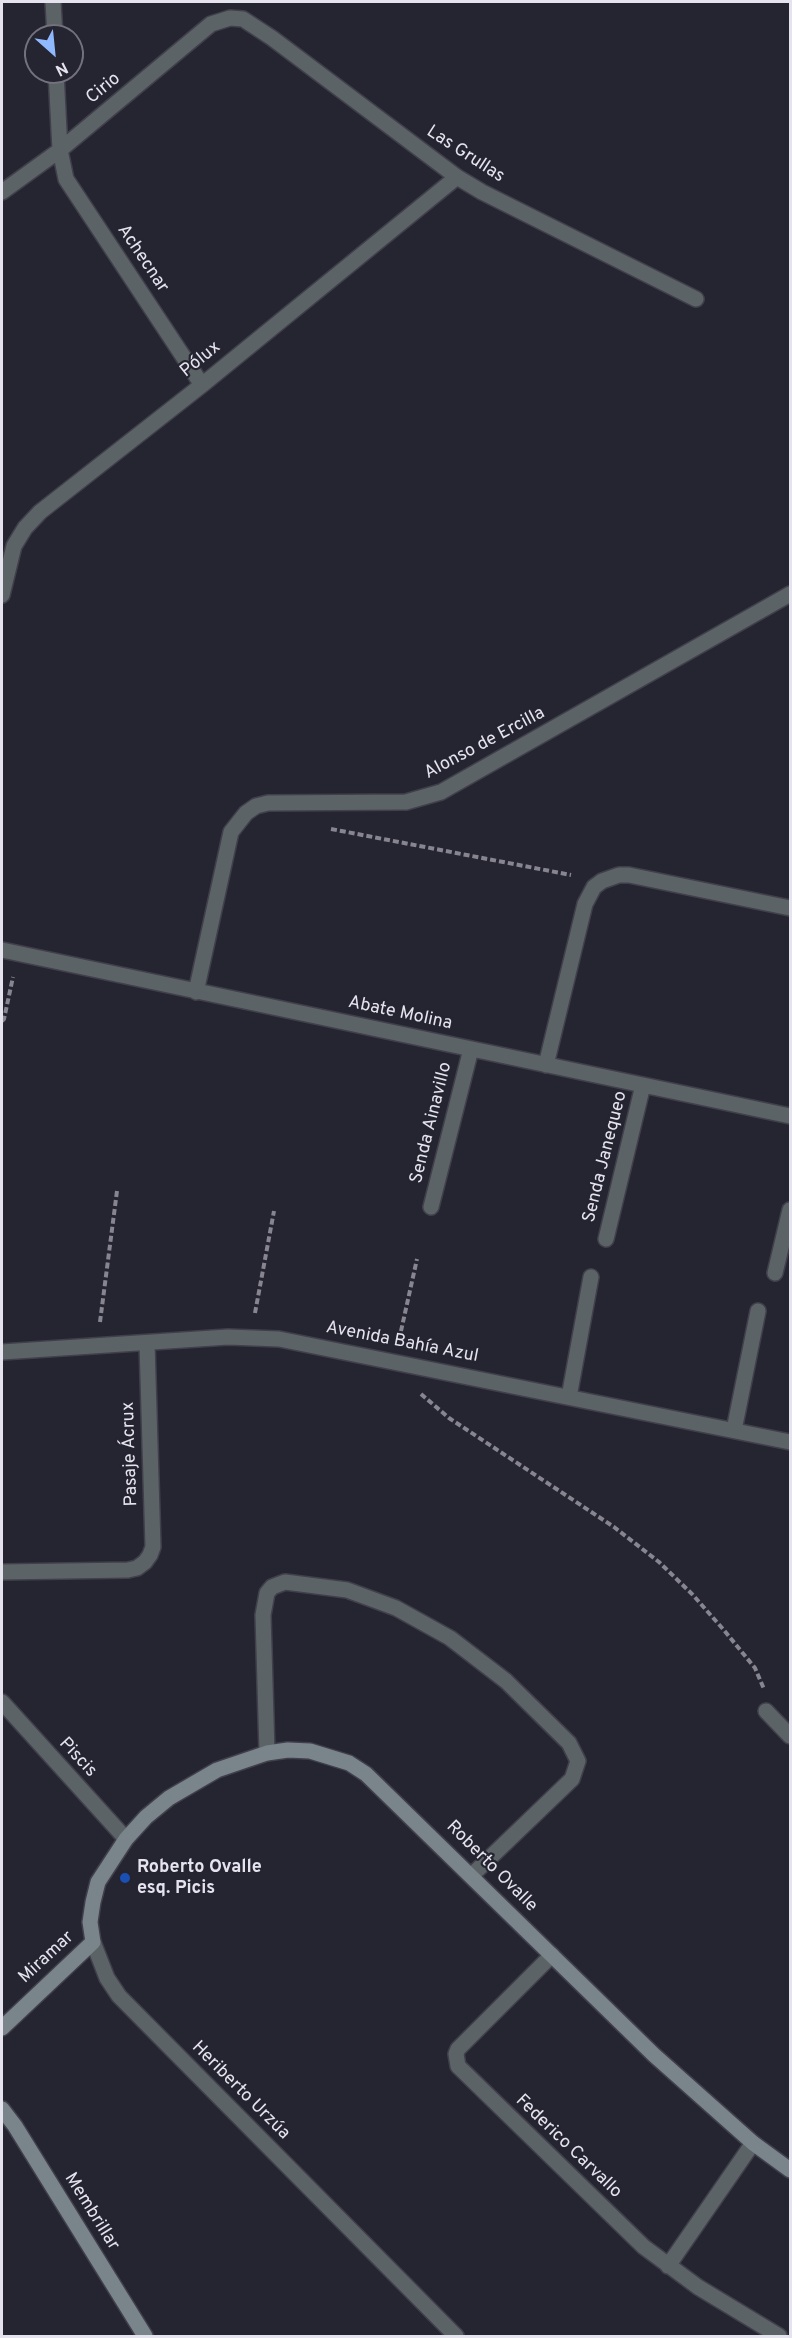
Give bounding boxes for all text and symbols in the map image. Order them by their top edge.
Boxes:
north arrow [24,24,84,84]
text: N [52,57,71,80]
street label: Cirio [83,69,125,109]
street label: Las Grullas [422,122,508,188]
street label: Achecnar [111,221,173,297]
street label: Pólux [176,337,226,383]
street label: Alonso de Ercilla [421,703,549,785]
street label: Abate Molina [346,992,454,1036]
street label: Senda Ainavillo [406,1060,458,1186]
street label: Senda Janequeo [579,1089,633,1225]
street label: Avenida Bahía Azul [324,1318,480,1368]
street label: Pasaje Ácrux [118,1401,144,1507]
street label: Piscis [53,1734,101,1782]
street label: Roberto Ovalle [441,1817,541,1917]
place label: Roberto Ovalle esq. Picis [137,1857,262,1900]
marker: Roberto Ovalle esq. Picis [118,1871,132,1885]
street label: Miramar [15,1927,79,1989]
street label: Heriberto Urzúa [186,2037,294,2145]
street label: Federico Carvallo [510,2091,626,2203]
street label: Membrillar [59,2169,123,2255]

